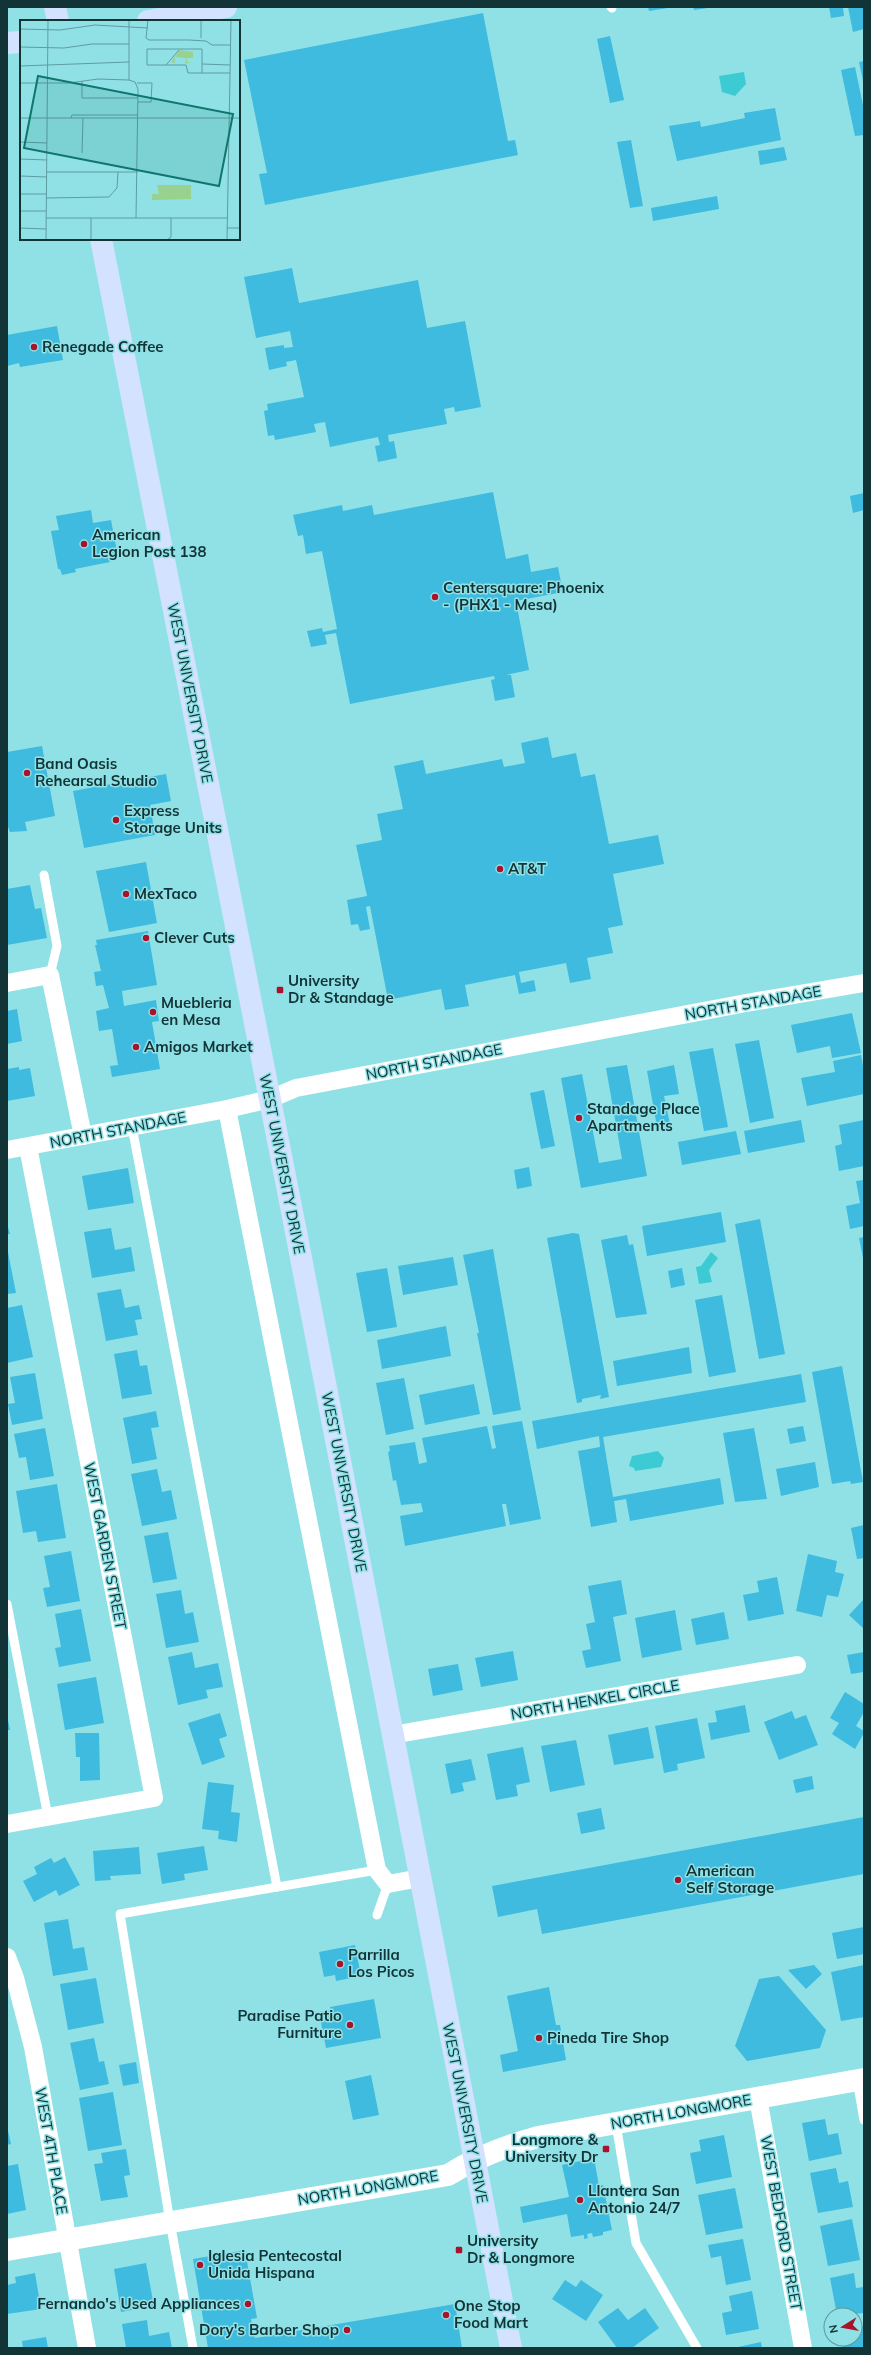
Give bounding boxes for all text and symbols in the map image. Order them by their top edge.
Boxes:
inset map [20,20,240,240]
place label: Renegade Coffee [42,337,164,356]
marker: Renegade Coffee [29,342,39,352]
place label: American Legion Post 138 [92,525,207,561]
marker: American Legion Post 138 [79,539,89,549]
place label: Centersquare: Phoenix - (PHX1 - Mesa) [443,578,605,614]
marker: Centersquare: Phoenix - (PHX1 - Mesa) [430,592,440,602]
street label: WEST UNIVERSITY DRIVE [164,601,217,785]
place label: Band Oasis Rehearsal Studio [35,754,157,790]
marker: Band Oasis Rehearsal Studio [22,768,32,778]
place label: Express Storage Units [124,801,222,837]
marker: Express Storage Units [111,815,121,825]
place label: AT&T [508,859,547,878]
marker: AT&T [495,864,505,874]
place label: MexTaco [134,884,197,903]
marker: MexTaco [121,889,131,899]
place label: Clever Cuts [154,928,235,947]
marker: Clever Cuts [141,933,151,943]
place label: University Dr & Standage [288,971,394,1007]
street label: NORTH STANDAGE [683,981,823,1024]
marker: University Dr & Standage [275,985,285,995]
place label: Muebleria en Mesa [161,993,232,1029]
marker: Muebleria en Mesa [148,1007,158,1017]
place label: Amigos Market [144,1037,253,1056]
street label: NORTH STANDAGE [364,1039,504,1084]
marker: Amigos Market [131,1042,141,1052]
street label: WEST UNIVERSITY DRIVE [256,1072,309,1256]
place label: Standage Place Apartments [587,1099,700,1135]
street label: NORTH STANDAGE [48,1107,188,1152]
marker: Standage Place Apartments [574,1113,584,1123]
street label: WEST UNIVERSITY DRIVE [318,1390,371,1574]
street label: WEST GARDEN STREET [80,1461,131,1631]
street label: NORTH HENKEL CIRCLE [509,1675,681,1724]
place label: American Self Storage [686,1861,774,1897]
marker: American Self Storage [673,1875,683,1885]
place label: Parrilla Los Picos [348,1945,415,1981]
marker: Parrilla Los Picos [335,1959,345,1969]
place label: Paradise Patio Furniture [237,2006,342,2042]
marker: Paradise Patio Furniture [345,2020,355,2030]
street label: WEST UNIVERSITY DRIVE [439,2021,492,2205]
place label: Pineda Tire Shop [547,2028,669,2047]
marker: Pineda Tire Shop [534,2033,544,2043]
street label: WEST 4TH PLACE [31,2086,72,2216]
street label: NORTH LONGMORE [609,2090,753,2133]
place label: Longmore & University Dr [505,2130,599,2166]
street label: WEST BEDFORD STREET [757,2134,806,2312]
marker: Longmore & University Dr [601,2144,611,2154]
street label: NORTH LONGMORE [296,2166,440,2209]
place label: Llantera San Antonio 24/7 [588,2181,680,2217]
marker: Llantera San Antonio 24/7 [575,2195,585,2205]
place label: University Dr & Longmore [467,2231,575,2267]
marker: University Dr & Longmore [454,2245,464,2255]
place label: Iglesia Pentecostal Unida Hispana [208,2246,342,2282]
marker: Iglesia Pentecostal Unida Hispana [195,2260,205,2270]
place label: Fernando's Used Appliances [37,2294,240,2313]
place label: One Stop Food Mart [454,2296,528,2332]
marker: Fernando's Used Appliances [243,2299,253,2309]
north arrow [823,2307,863,2347]
marker: One Stop Food Mart [441,2310,451,2320]
place label: Dory's Barber Shop [199,2320,339,2339]
text: N [826,2323,841,2334]
marker: Dory's Barber Shop [342,2325,352,2335]

